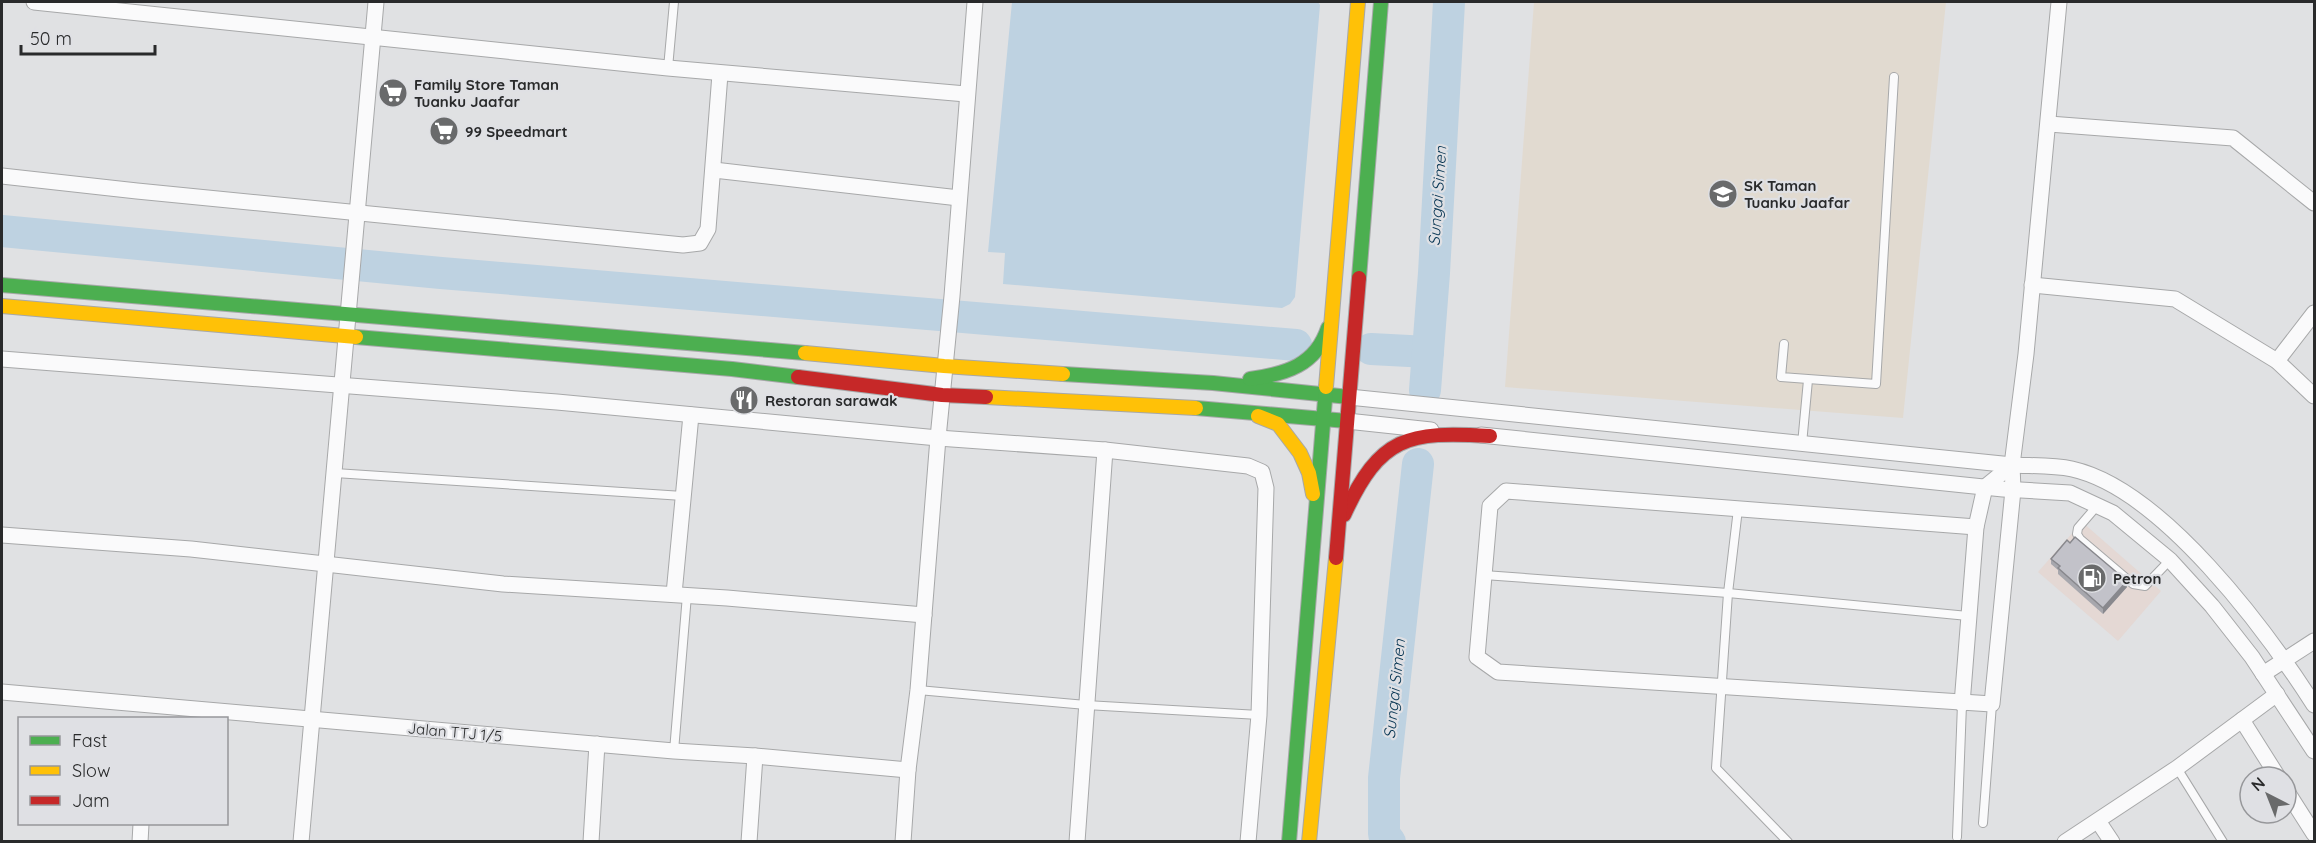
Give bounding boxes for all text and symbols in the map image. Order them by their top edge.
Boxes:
scale bar [21,18,154,56]
text: 50 m [30,27,72,50]
place label: Family Store Taman Tuanku Jaafar [414,75,559,111]
supermarket icon: Family Store Taman Tuanku Jaafar [377,77,409,109]
supermarket icon: 99 Speedmart [428,115,460,147]
place label: 99 Speedmart [465,122,568,141]
water label: Sungai Simen [1424,145,1451,247]
place label: SK Taman Tuanku Jaafar [1744,176,1850,212]
school or university icon: SK Taman Tuanku Jaafar [1707,178,1739,210]
restaurant icon: Restoran sarawak [728,384,760,416]
place label: Restoran sarawak [765,391,898,410]
fuel station icon: Petron [2076,562,2108,594]
place label: Petron [2113,569,2161,588]
water label: Sungai Simen [1379,637,1409,740]
legend [18,717,228,825]
street label: Jalan TTJ 1/5 [407,718,503,746]
text: Fast [72,729,107,752]
text: Slow [72,759,110,782]
north arrow [2238,765,2298,825]
text: N [2247,772,2269,795]
text: Jam [72,789,110,812]

